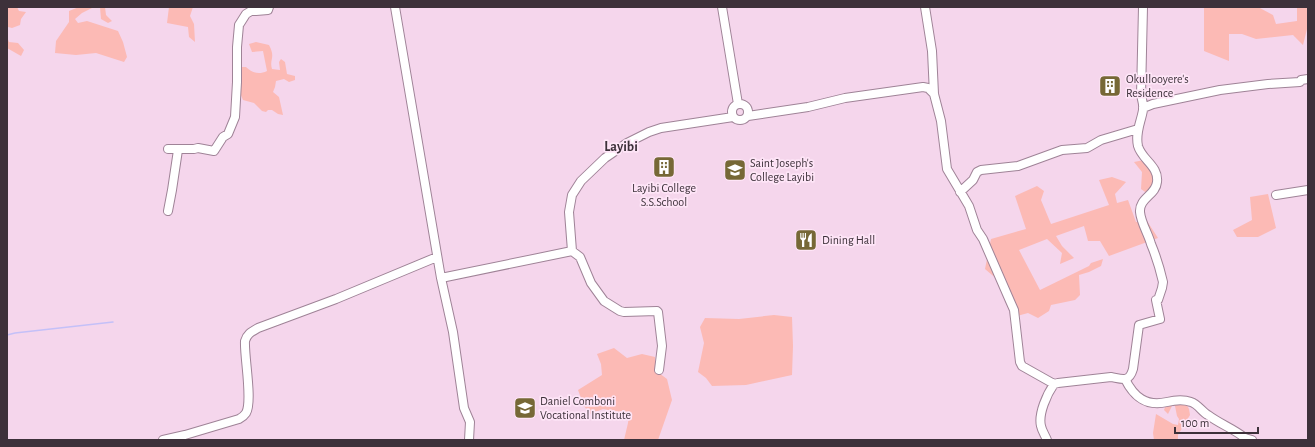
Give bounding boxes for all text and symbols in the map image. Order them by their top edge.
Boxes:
building icon: Okullooyere's Residence [1097,73,1123,99]
place label: Okullooyere's Residence [1126,73,1189,99]
district label: Layibi [604,140,638,154]
building icon: Layibi College S.S.School [651,154,677,180]
school or university icon: Saint Joseph's College Layibi [722,157,748,183]
place label: Saint Joseph's College Layibi [750,157,814,184]
place label: Layibi College S.S.School [632,182,696,208]
restaurant icon: Dining Hall [793,227,819,253]
place label: Dining Hall [822,234,875,246]
school or university icon: Daniel Comboni Vocational Institute [512,395,538,421]
place label: Daniel Comboni Vocational Institute [540,395,631,421]
scale bar [1175,409,1258,435]
text: 100 m [1181,417,1209,429]

